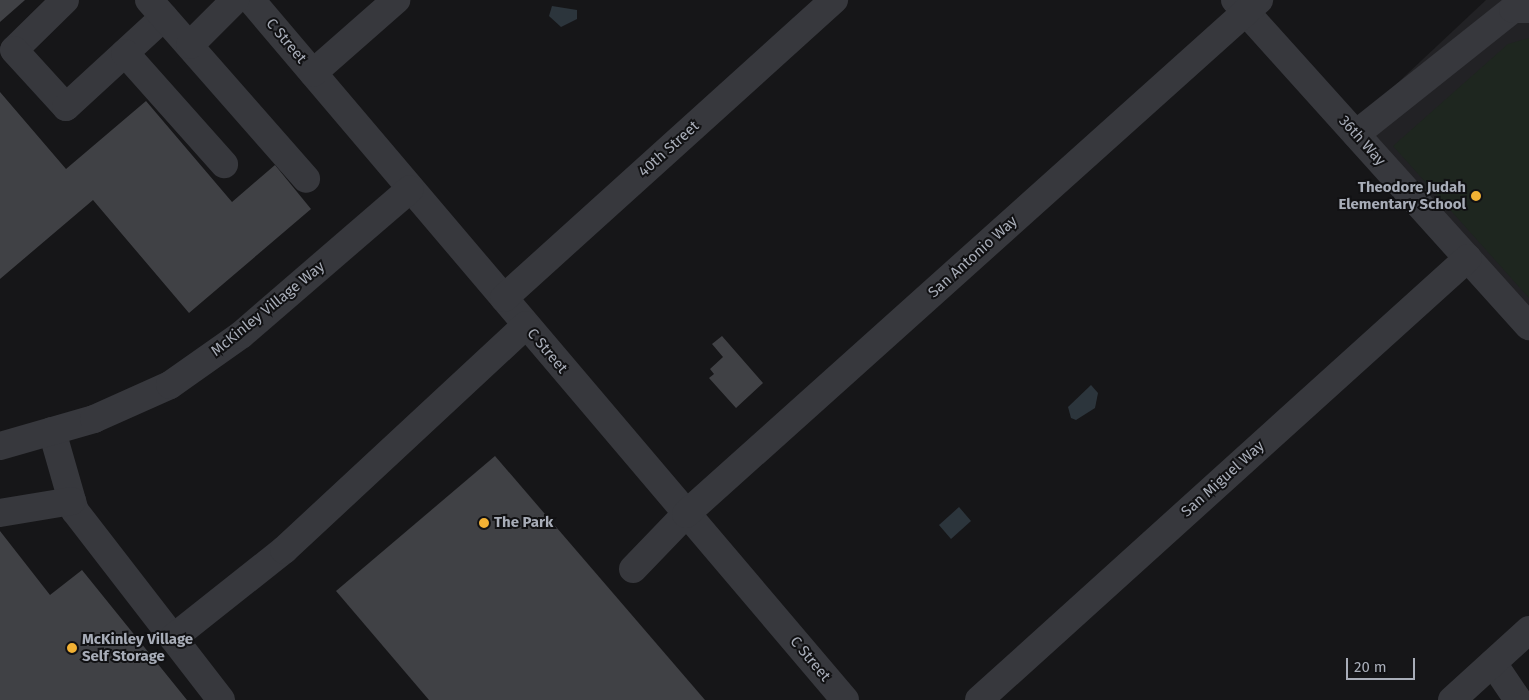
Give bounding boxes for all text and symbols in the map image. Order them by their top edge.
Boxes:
street label: C Street [262,15,310,67]
street label: 36th Way [1335,112,1389,170]
street label: 40th Street [635,117,703,181]
place label: Theodore Judah Elementary School [1338,178,1466,213]
marker: Theodore Judah Elementary School [1470,190,1482,202]
street label: San Antonio Way [925,212,1021,302]
street label: McKinley Village Way [208,258,328,360]
street label: C Street [523,325,571,377]
street label: San Miguel Way [1178,437,1268,521]
place label: The Park [494,514,553,532]
marker: The Park [478,517,490,529]
place label: McKinley Village Self Storage [82,630,193,665]
street label: C Street [786,633,834,685]
marker: McKinley Village Self Storage [66,642,78,654]
scale bar [1349,648,1418,680]
text: 20 m [1354,658,1387,676]

